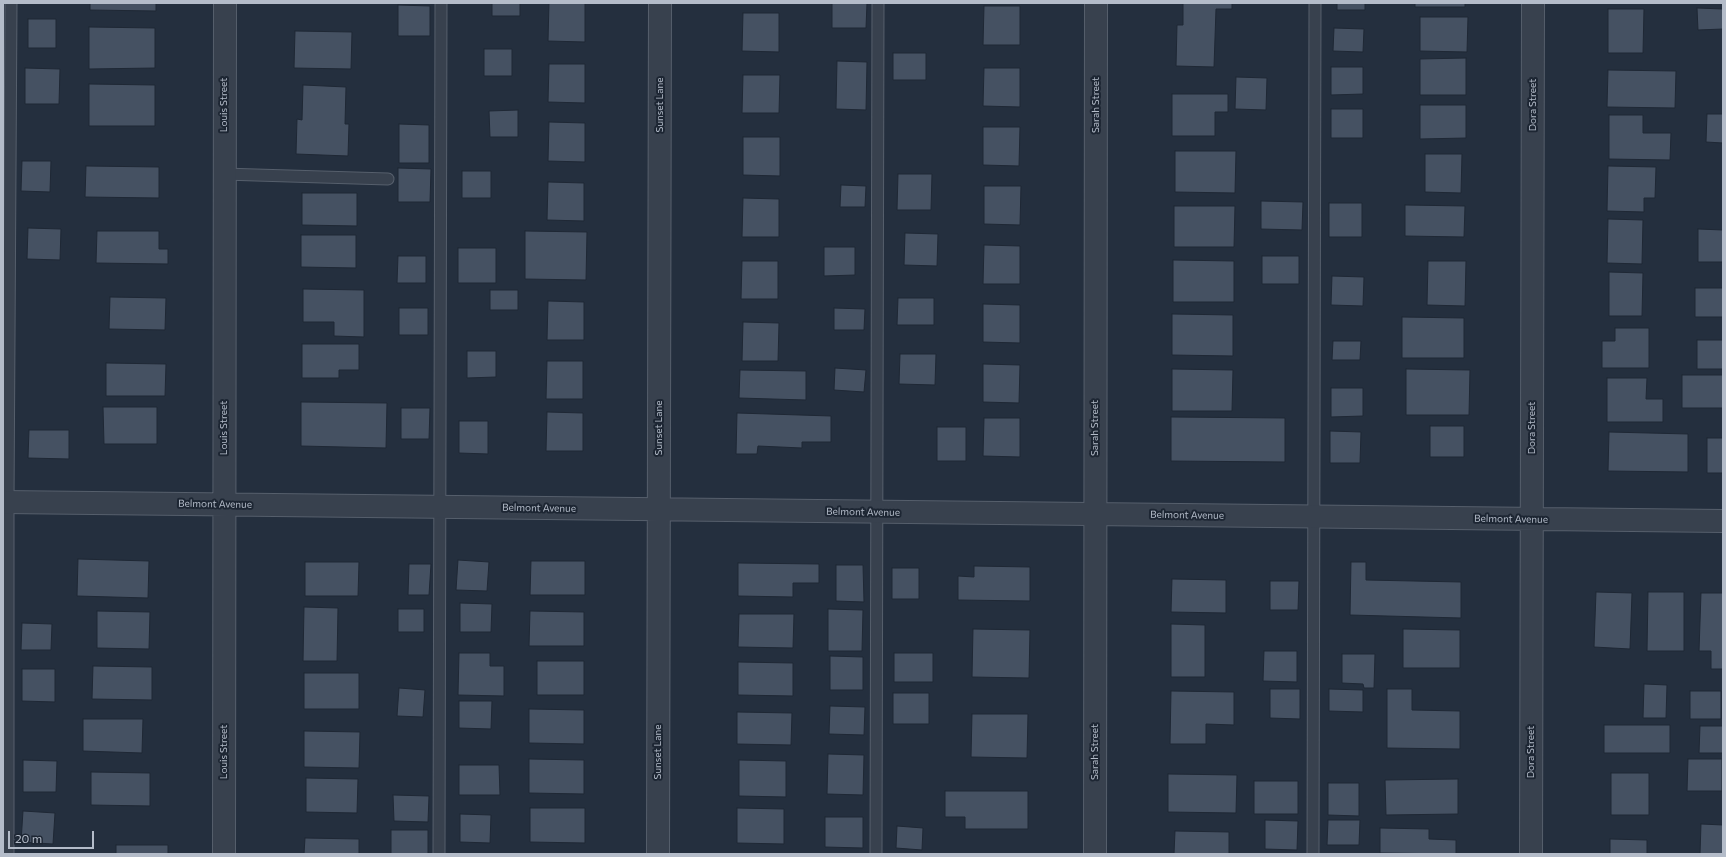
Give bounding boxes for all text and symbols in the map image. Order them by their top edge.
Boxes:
street label: Sarah Street [1090,77,1102,133]
street label: Louis Street [218,78,230,132]
street label: Sunset Lane [654,78,666,132]
street label: Dora Street [1527,79,1539,131]
street label: Sarah Street [1089,400,1101,456]
street label: Louis Street [218,401,230,455]
street label: Sunset Lane [653,401,665,455]
street label: Dora Street [1526,402,1538,454]
street label: Belmont Avenue [178,497,252,511]
street label: Belmont Avenue [502,501,576,515]
street label: Belmont Avenue [826,505,900,519]
street label: Belmont Avenue [1150,508,1224,522]
street label: Belmont Avenue [1474,512,1548,526]
street label: Sarah Street [1089,724,1101,780]
street label: Louis Street [218,725,230,779]
street label: Sunset Lane [652,725,664,779]
street label: Dora Street [1525,726,1537,778]
scale bar [10,823,96,849]
text: 20 m [15,831,42,845]

